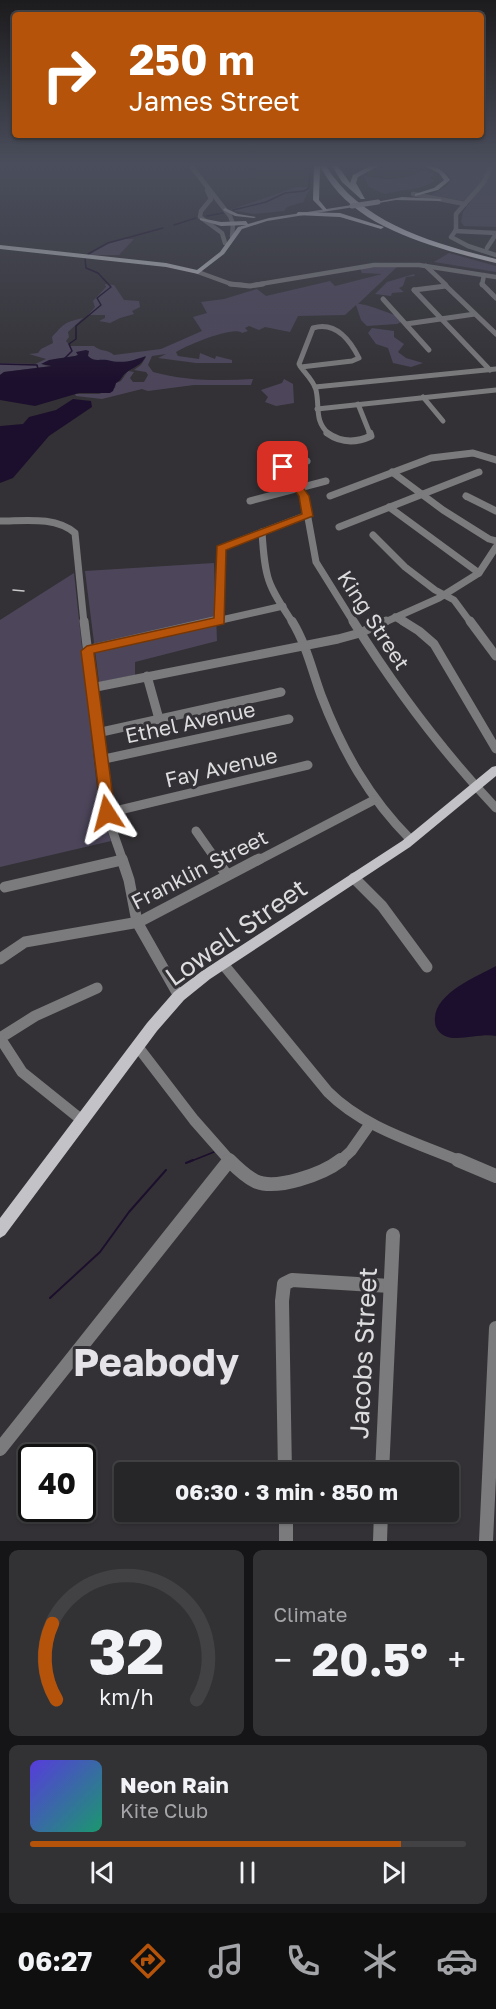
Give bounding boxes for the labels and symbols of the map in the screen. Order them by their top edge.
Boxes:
pin [257,441,308,492]
street label: King Street [332,565,416,675]
street label: Ethel Avenue [123,696,257,748]
street label: Fay Avenue [162,741,280,793]
position arrow [75,781,139,845]
street label: Franklin Street [126,823,272,915]
street label: Lowell Street [159,872,313,992]
street label: Jacobs Street [343,1266,383,1440]
district label: Peabody [73,1338,240,1385]
speed limit sign: 40 [18,1444,96,1522]

